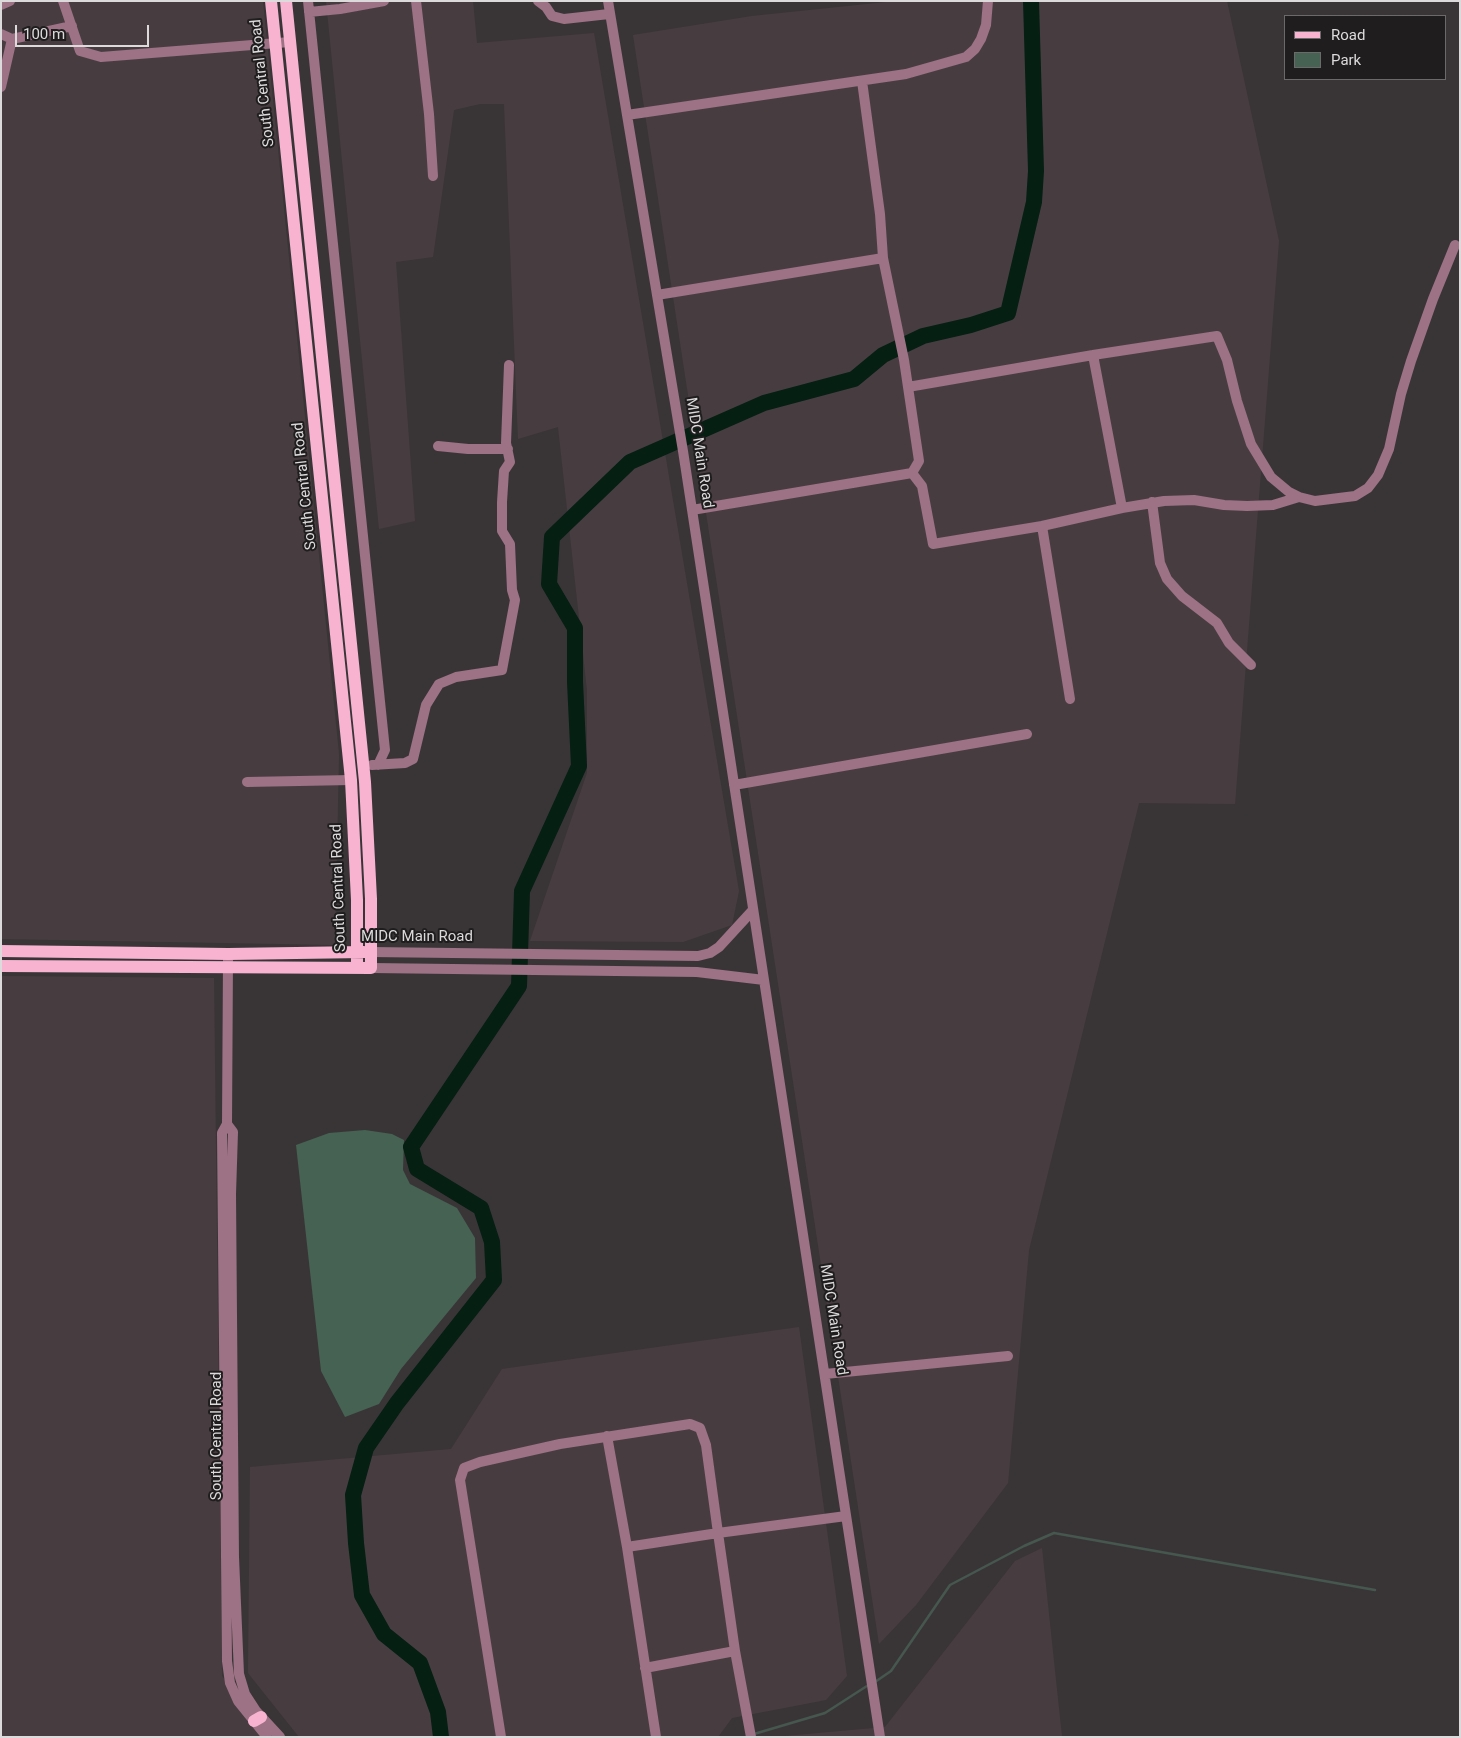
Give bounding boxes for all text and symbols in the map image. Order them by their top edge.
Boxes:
scale bar [18,15,151,47]
legend [1284,15,1446,80]
street label: South Central Road [247,18,279,148]
text: 100 m [23,25,65,43]
text: Road [1331,26,1365,44]
text: Park [1331,51,1361,69]
street label: MIDC Main Road [681,396,717,510]
street label: South Central Road [289,421,321,551]
street label: South Central Road [328,824,350,952]
street label: MIDC Main Road [361,928,473,946]
street label: MIDC Main Road [815,1263,851,1377]
street label: South Central Road [208,1372,226,1500]

